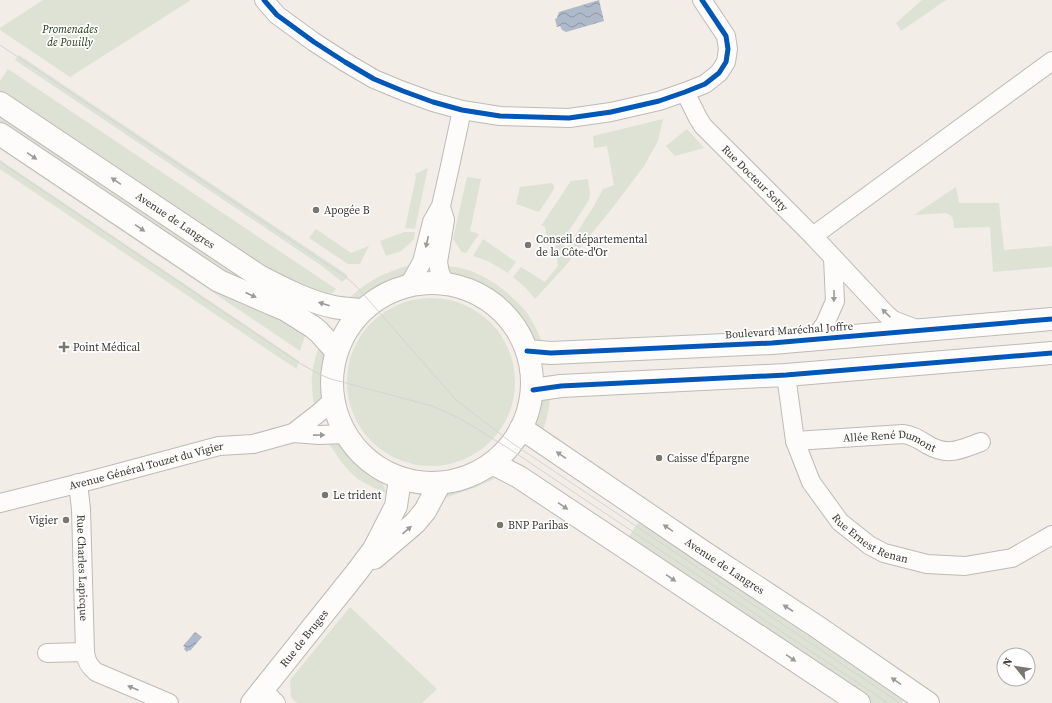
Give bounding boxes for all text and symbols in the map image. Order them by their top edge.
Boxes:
park label: Promenades de Pouilly [41,22,98,50]
street label: Rue Docteur Sotty [718,142,791,215]
one-way arrow [27,152,38,159]
one-way arrow [111,177,122,185]
street label: Avenue de Langres [132,189,218,253]
place label: Apogée B [324,203,370,218]
marker: Apogée B [311,205,321,215]
one-way arrow [135,224,146,232]
place label: Conseil départemental de la Côte-d'Or [536,232,647,260]
one-way arrow [424,236,430,248]
marker: Conseil départemental de la Côte-d'Or [523,240,533,250]
one-way arrow [831,290,838,303]
one-way arrow [246,292,257,298]
one-way arrow [317,301,329,307]
one-way arrow [881,308,891,318]
street label: Boulevard Maréchal Joffre [725,319,854,342]
place label: Point Médical [73,340,140,355]
marker: Point Médical [58,341,70,353]
street label: Allée René Dumont [843,427,939,456]
one-way arrow [313,432,326,438]
street label: Avenue Général Touzet du Vigier [67,439,224,493]
one-way arrow [556,451,566,459]
place label: Caisse d'Épargne [667,451,750,466]
marker: Caisse d'Épargne [654,453,664,463]
place label: Le trident [333,488,382,503]
marker: Le trident [320,490,330,500]
one-way arrow [558,502,568,510]
street label: Rue Ernest Renan [828,511,910,567]
place label: Vigier [28,513,58,528]
street label: Rue Charles Lapicque [73,514,91,622]
marker: Vigier [61,515,71,525]
place label: BNP Paribas [508,518,569,533]
marker: BNP Paribas [495,520,505,530]
one-way arrow [663,524,674,532]
one-way arrow [402,525,413,534]
street label: Avenue de Langres [682,534,767,598]
one-way arrow [666,574,676,582]
one-way arrow [783,604,794,612]
street label: Rue de Bruges [277,606,332,670]
north arrow [996,647,1036,687]
one-way arrow [786,654,796,662]
text: N [999,655,1016,669]
one-way arrow [891,677,901,685]
one-way arrow [127,684,139,690]

